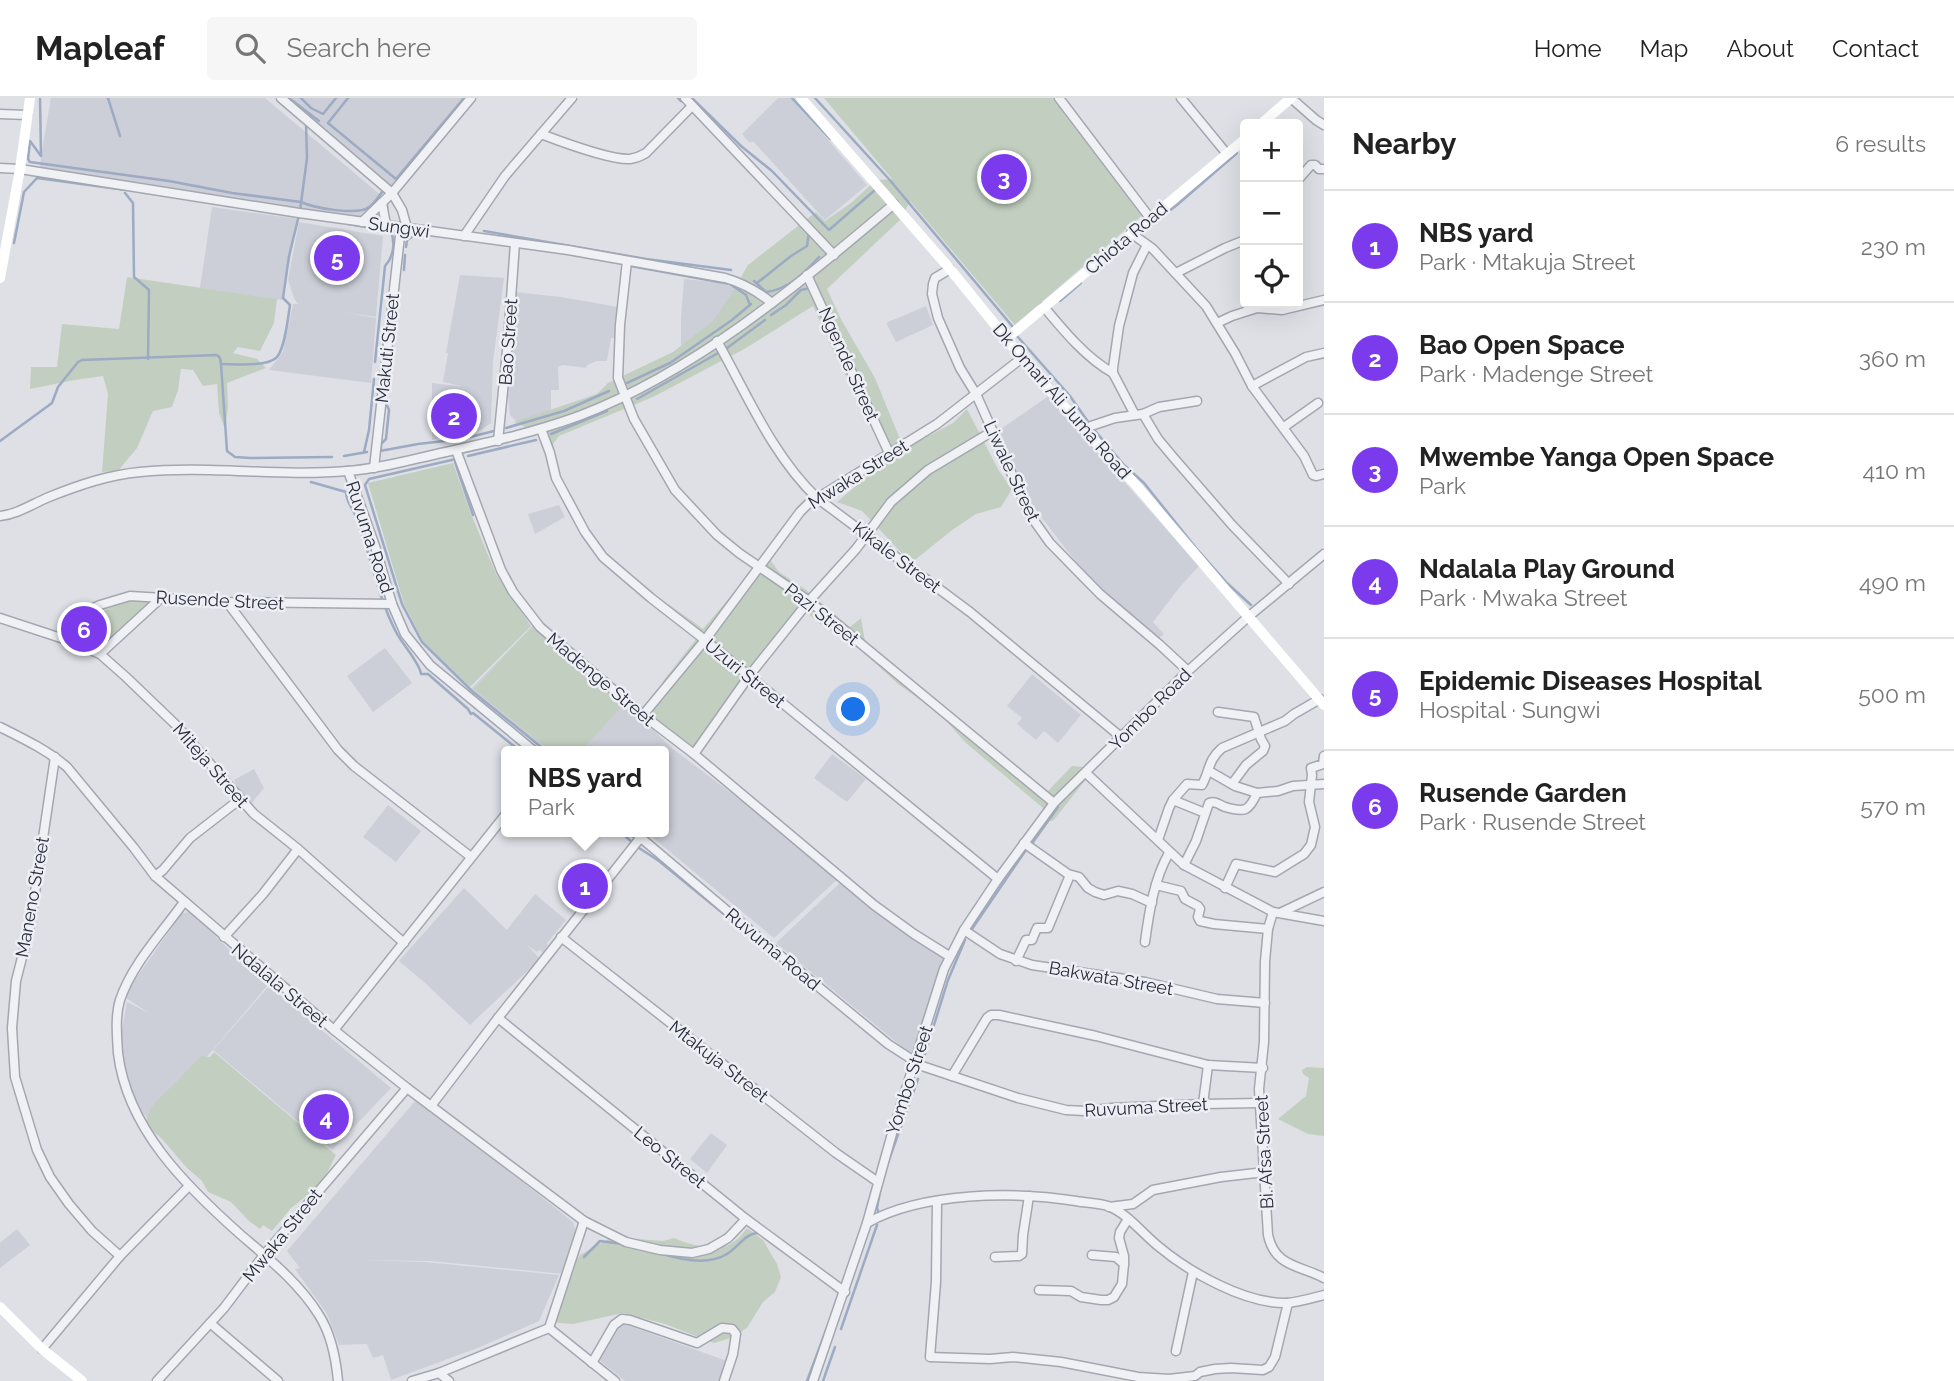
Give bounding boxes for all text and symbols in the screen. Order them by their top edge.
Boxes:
search box [207,17,697,80]
text: Mapleaf [35,29,165,68]
icon: search [231,29,269,67]
text: Search here [287,33,431,63]
text: Home [1534,34,1602,63]
text: Map [1640,34,1688,63]
text: About [1726,34,1794,63]
text: Contact [1832,34,1919,63]
map controls [1240,119,1303,308]
button: + [1240,119,1303,182]
text: Nearby [1352,126,1456,161]
text: 6 results [1835,130,1926,157]
pin: 3 [981,151,1027,203]
button: − [1240,182,1303,245]
street label: Chiota Road [1081,198,1171,278]
street label: Sungwi [367,212,431,242]
text: NBS yard [1419,218,1534,248]
pin: 5 [314,232,360,284]
text: 1 [1369,233,1381,260]
text: 230 m [1861,233,1926,260]
button: locate [1240,245,1303,308]
text: Park · Mtakuja Street [1419,248,1636,275]
street label: Makuti Street [371,292,403,404]
street label: Bao Street [494,298,522,386]
street label: Ngende Street [815,304,883,424]
street label: Dk Omari Ali Juma Road [989,319,1135,483]
text: Bao Open Space [1419,330,1625,360]
text: 2 [1369,345,1381,372]
text: 360 m [1859,345,1926,372]
text: Park · Madenge Street [1419,360,1653,387]
pin: 2 [431,390,477,442]
street label: Liwale Street [980,417,1044,525]
street label: Mwaka Street [804,435,912,513]
text: Mwembe Yanga Open Space [1419,442,1774,472]
text: 3 [1369,457,1381,484]
text: 410 m [1863,457,1926,484]
text: Park [1419,472,1466,499]
street label: Ruvuma Road [342,478,398,596]
street label: Kikale Street [849,517,945,597]
text: Ndalala Play Ground [1419,554,1675,584]
text: 4 [1368,569,1382,596]
text: 490 m [1859,569,1926,596]
street label: Pazi Street [781,579,863,649]
text: Park · Mwaka Street [1419,584,1627,611]
street label: Rusende Street [155,586,285,614]
pin: 6 [61,603,107,655]
street label: Madenge Street [543,628,659,730]
street label: Uzuri Street [700,634,790,712]
street label: Yombo Road [1105,664,1195,754]
text: Epidemic Diseases Hospital [1419,666,1762,696]
text: 5 [1369,681,1381,708]
text: 500 m [1858,681,1926,708]
your location [836,692,870,726]
text: Hospital · Sungwi [1419,696,1601,723]
street label: Miteja Street [169,719,253,811]
popup [501,746,669,837]
text: NBS yard [528,763,642,793]
text: Rusende Garden [1419,778,1627,808]
text: Park [528,793,575,820]
text: 6 [1368,793,1382,820]
text: 570 m [1860,793,1926,820]
text: Park · Rusende Street [1419,808,1646,835]
street label: Maneno Street [11,835,53,959]
pin: 1 [562,860,608,912]
street label: Ruvuma Road [722,903,824,995]
street label: Ndalala Street [228,939,332,1031]
street label: Bakwata Street [1047,957,1175,999]
street label: Mtakuja Street [665,1016,773,1106]
street label: Yombo Street [881,1023,937,1137]
pin: 4 [303,1091,349,1143]
street label: Ruvuma Street [1084,1093,1208,1121]
street label: Bi. Afsa Street [1251,1094,1277,1210]
street label: Leo Street [630,1122,710,1192]
street label: Mwaka Street [238,1184,326,1286]

